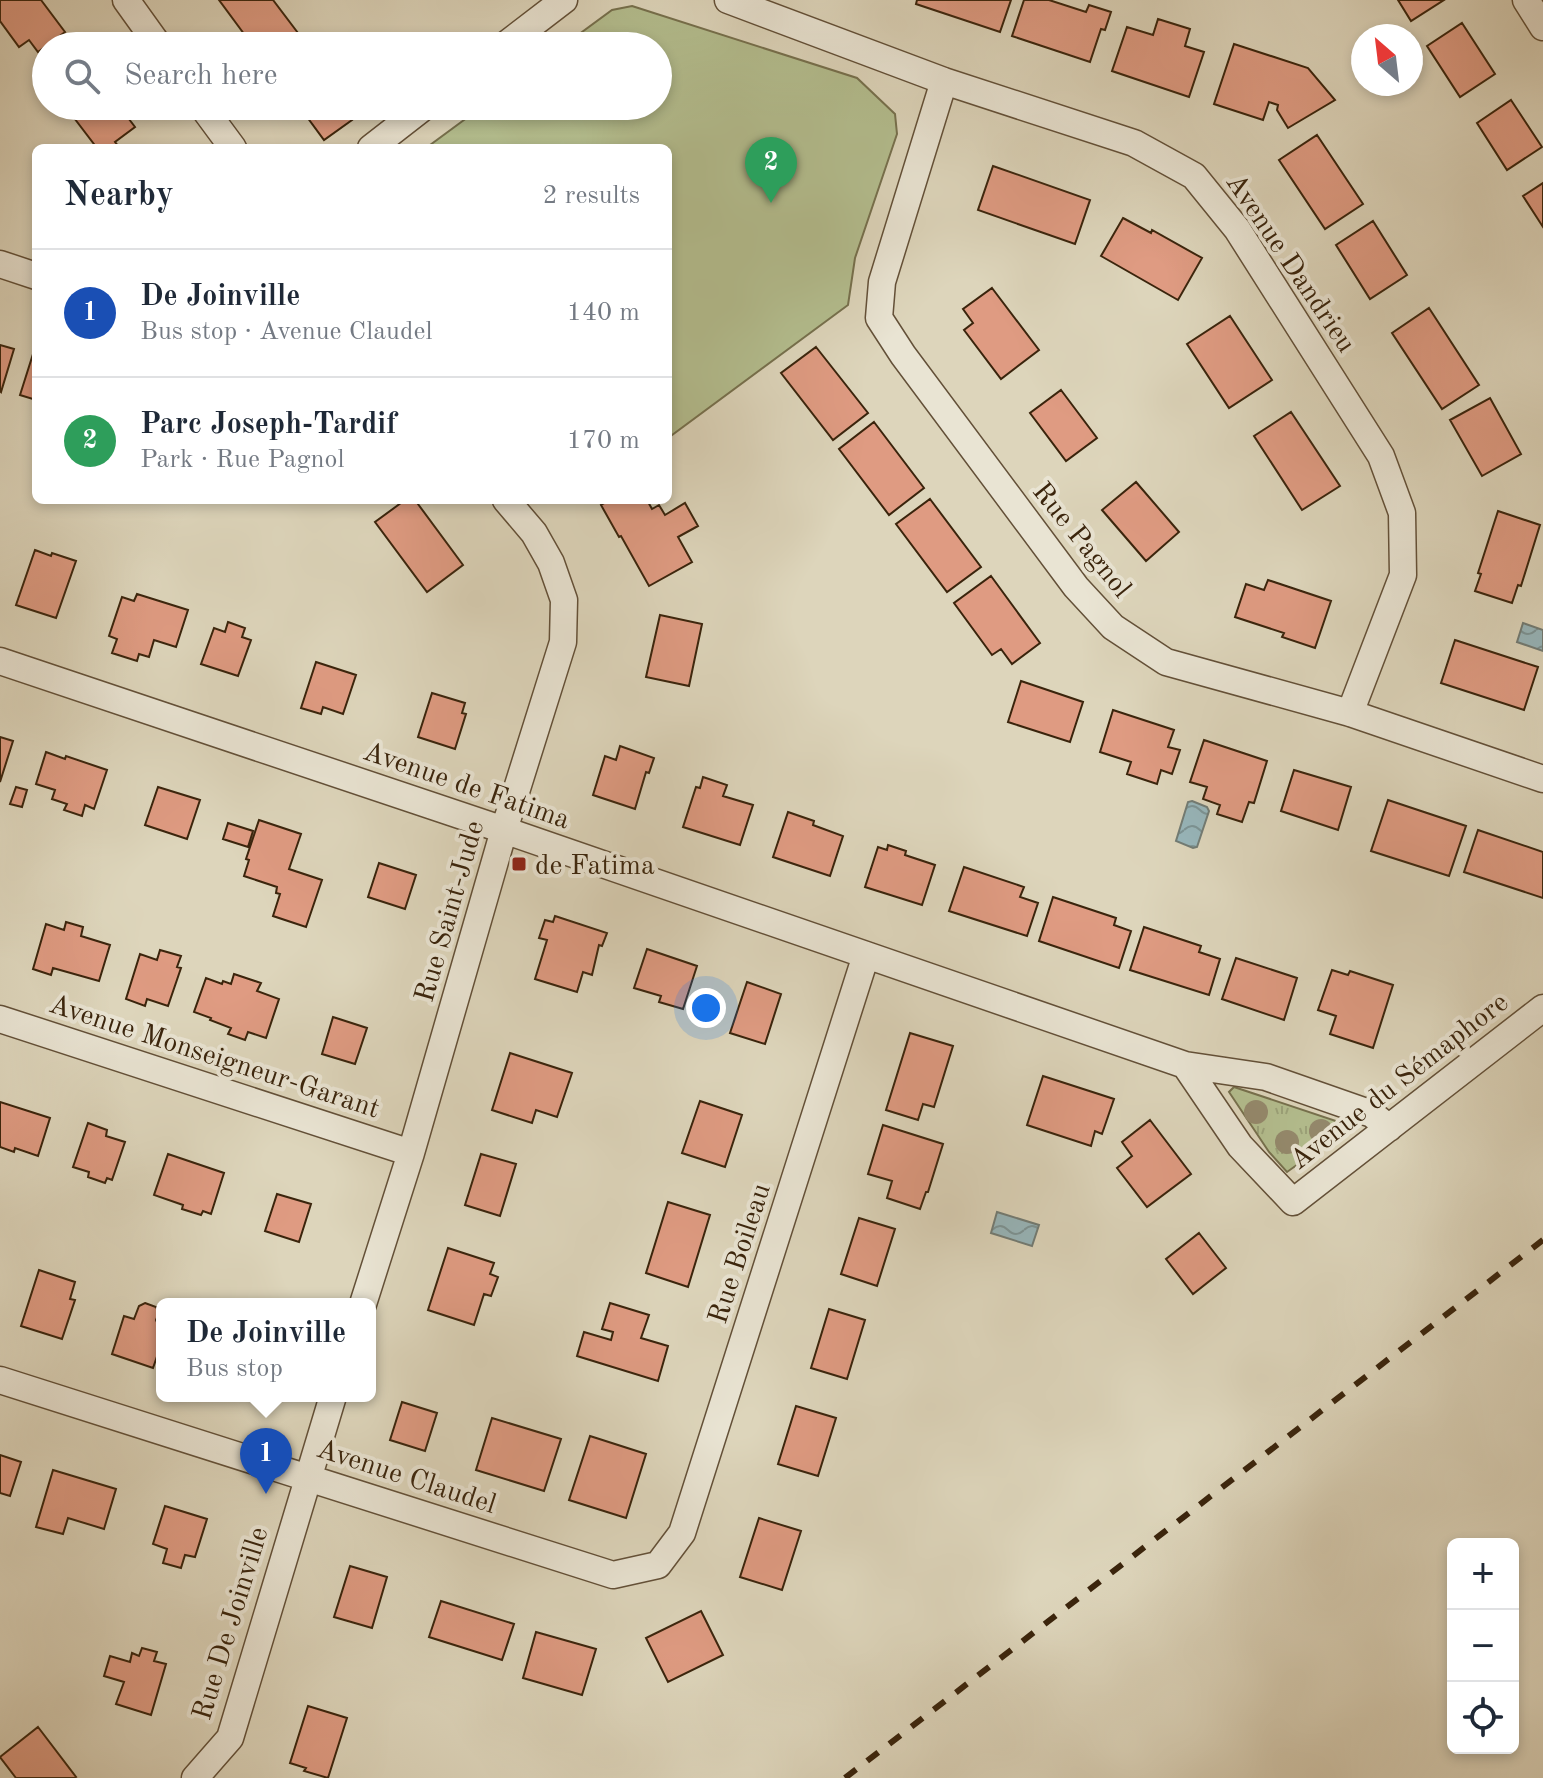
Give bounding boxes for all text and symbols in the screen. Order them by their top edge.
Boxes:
north arrow [1351,24,1423,96]
search box [32,32,672,120]
icon: search [60,54,104,98]
text: Search here [124,61,278,91]
pin: 2 [745,137,797,203]
street label: Avenue Dandrieu [1219,169,1360,358]
text: Nearby [64,179,174,213]
text: 2 results [542,183,640,209]
text: De Joinville [140,282,300,312]
text: 1 [82,300,98,326]
text: 140 m [567,300,640,326]
text: Bus stop · Avenue Claudel [140,319,433,345]
text: Parc Joseph-Tardif [140,410,397,440]
text: 2 [82,428,98,454]
text: 170 m [567,428,640,454]
text: Park · Rue Pagnol [140,447,345,473]
street label: Rue Pagnol [1026,478,1135,604]
street label: Avenue de Fatima [359,738,573,835]
street label: Rue Saint-Jude [412,818,490,1006]
place label: de Fatima [535,853,655,881]
marker: de Fatima [510,855,528,873]
your location [686,988,726,1028]
street label: Avenue du Sémaphore [1285,989,1514,1176]
street label: Avenue Monseigneur-Garant [45,991,383,1125]
street label: Rue Boileau [705,1180,777,1328]
popup [156,1298,376,1402]
text: De Joinville [186,1319,346,1349]
text: Bus stop [186,1356,283,1382]
pin: 1 [240,1428,292,1494]
street label: Avenue Claudel [313,1436,499,1520]
street label: Rue De Joinville [189,1524,275,1724]
map controls [1447,1538,1519,1754]
button: + [1447,1538,1519,1610]
button: − [1447,1610,1519,1682]
button: locate [1447,1682,1519,1754]

